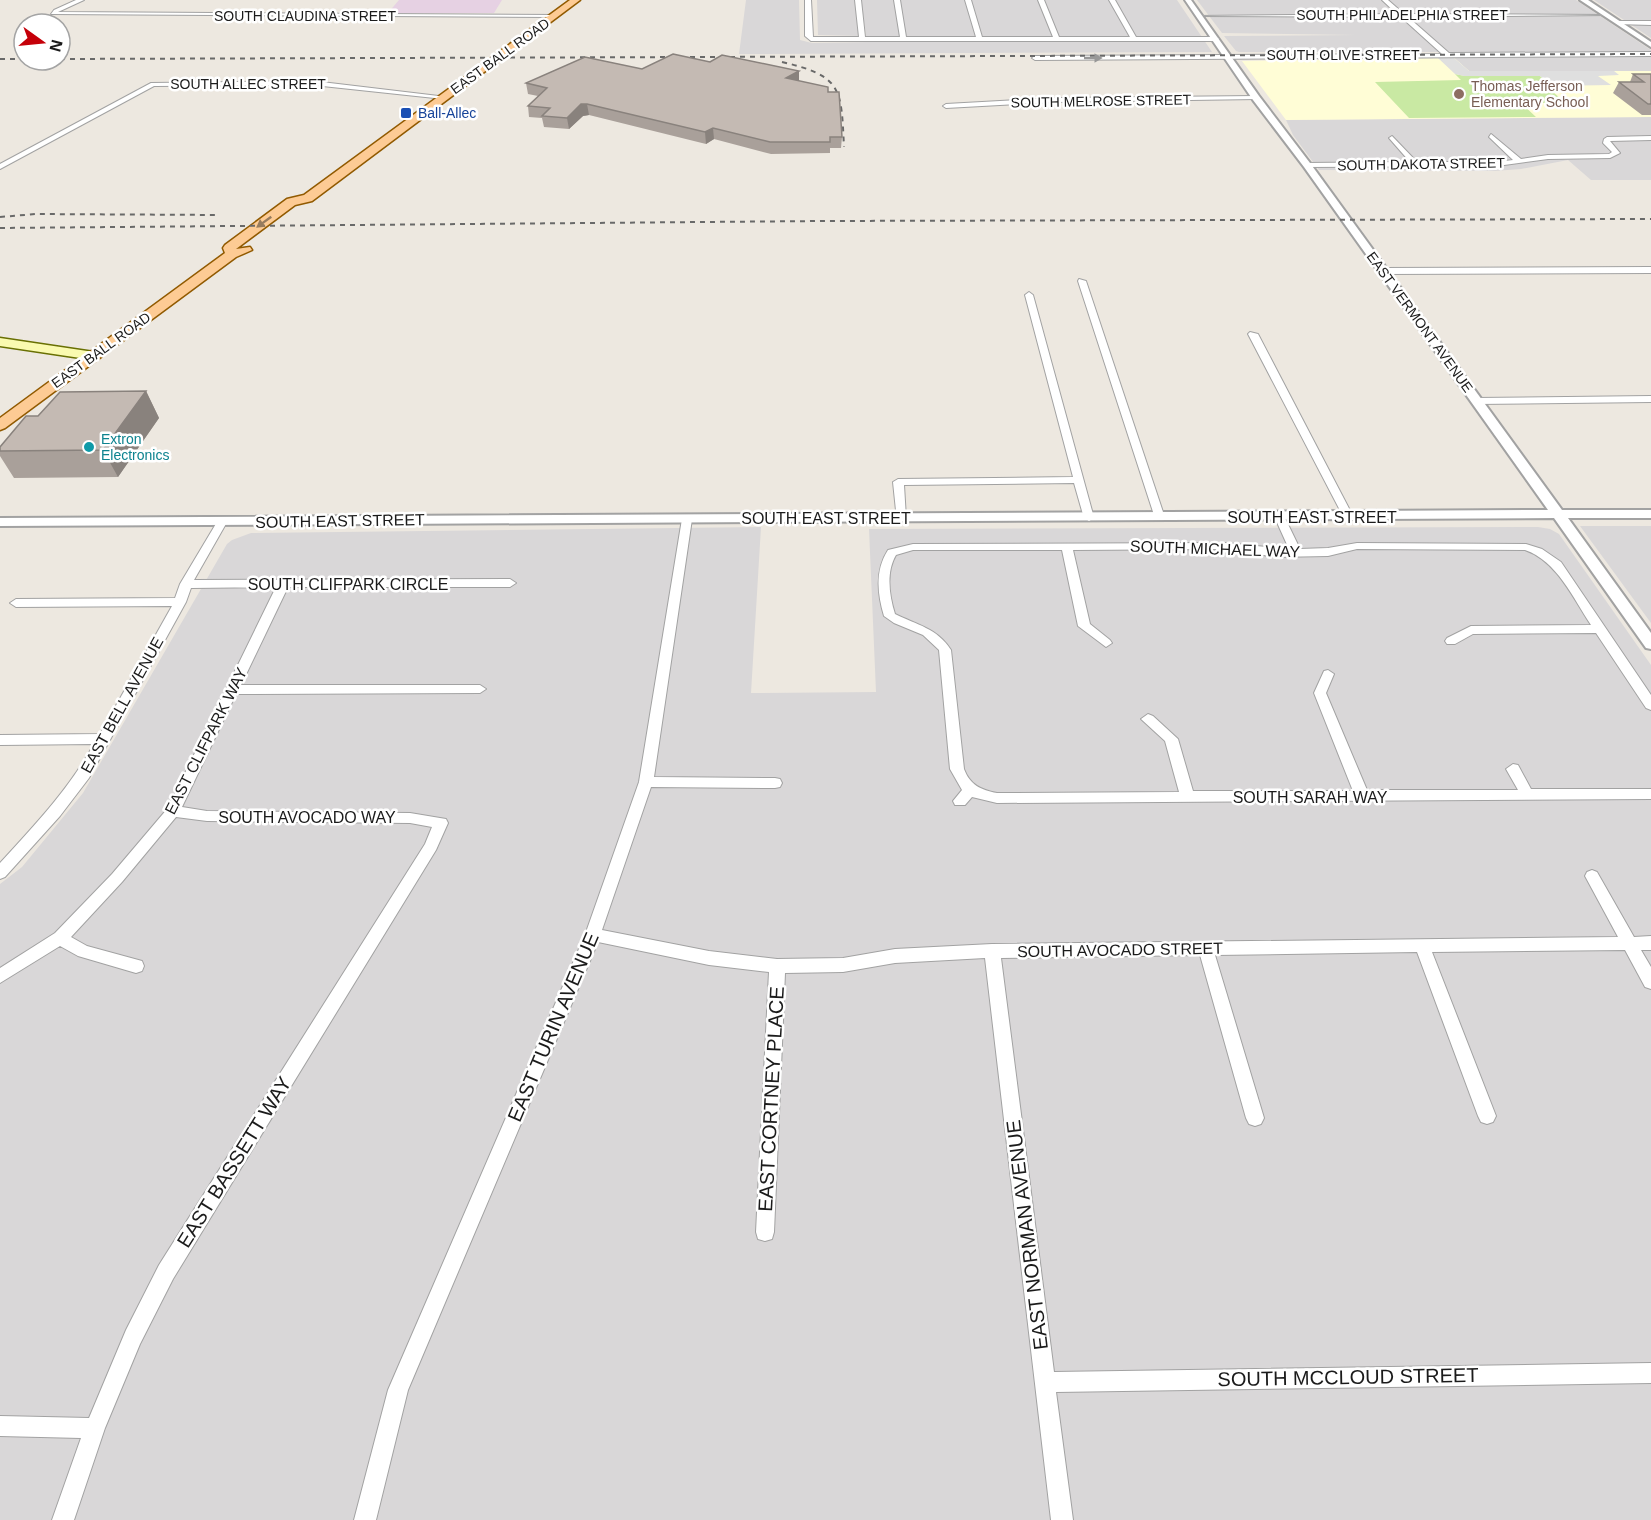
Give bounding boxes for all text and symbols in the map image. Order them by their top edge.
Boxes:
street label: SOUTH PHILADELPHIA STREET [1296,7,1508,23]
street label: SOUTH CLAUDINA STREET [214,8,396,24]
north arrow [12,12,72,72]
street label: EAST BALL ROAD [447,15,553,97]
text: N [46,38,66,54]
street label: SOUTH OLIVE STREET [1266,47,1420,63]
one-way arrow [1084,53,1103,63]
street label: SOUTH ALLEC STREET [170,76,326,92]
place label: Thomas Jefferson Elementary School [1471,78,1589,110]
marker: Thomas Jefferson Elementary School [1452,87,1466,101]
street label: SOUTH MELROSE STREET [1011,91,1192,111]
place label: Ball-Allec [418,105,476,121]
marker: Ball-Allec [399,106,413,120]
street label: SOUTH DAKOTA STREET [1337,155,1505,173]
one-way arrow [257,216,273,228]
street label: EAST VERMONT AVENUE [1364,249,1476,395]
street label: EAST BALL ROAD [48,309,154,391]
place label: Extron Electronics [101,431,169,463]
marker: Extron Electronics [82,440,96,454]
street label: SOUTH EAST STREET [1227,509,1397,526]
street label: SOUTH EAST STREET [741,510,911,527]
street label: SOUTH EAST STREET [255,511,425,531]
street label: SOUTH MICHAEL WAY [1130,538,1301,560]
street label: SOUTH CLIFPARK CIRCLE [248,576,448,593]
street label: EAST BELL AVENUE [78,634,166,776]
street label: EAST CLIFPARK WAY [162,665,251,817]
street label: SOUTH SARAH WAY [1233,789,1388,806]
street label: SOUTH AVOCADO WAY [218,809,396,826]
street label: EAST TURIN AVENUE [503,929,603,1125]
street label: SOUTH AVOCADO STREET [1017,940,1223,960]
street label: EAST CORTNEY PLACE [754,986,788,1212]
street label: EAST BASSETT WAY [172,1073,296,1251]
street label: EAST NORMAN AVENUE [1002,1119,1052,1351]
street label: SOUTH MCCLOUD STREET [1217,1364,1479,1390]

